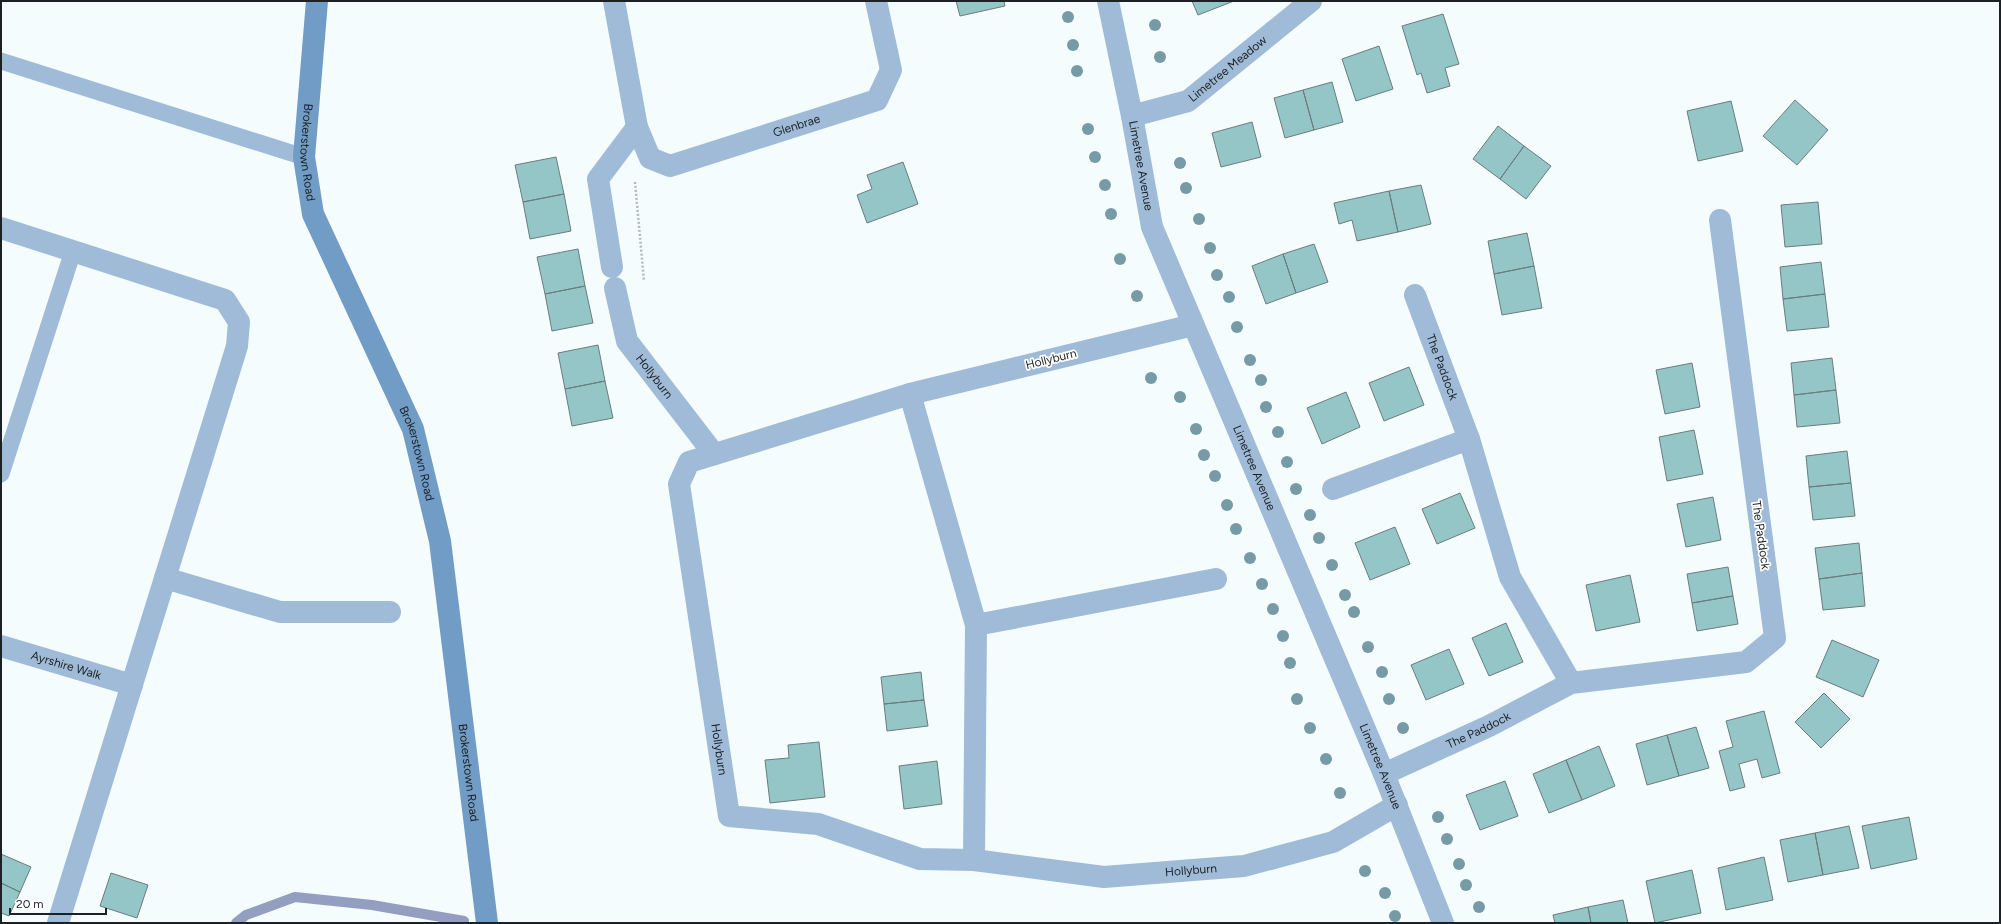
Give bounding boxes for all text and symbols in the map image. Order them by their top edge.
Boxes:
street label: Limetree Meadow [1186,33,1270,105]
street label: Brokerstown Road [297,103,318,202]
street label: Glenbrae [771,111,822,140]
street label: Limetree Avenue [1126,120,1156,212]
street label: The Paddock [1423,332,1461,402]
street label: Hollyburn [1024,346,1078,372]
street label: Hollyburn [633,351,676,402]
street label: Brokerstown Road [396,404,437,502]
street label: Limetree Avenue [1230,423,1279,513]
street label: The Paddock [1749,500,1773,570]
street label: Ayrshire Walk [29,648,103,683]
street label: The Paddock [1444,709,1513,752]
street label: Limetree Avenue [1356,722,1404,812]
street label: Brokerstown Road [456,723,481,822]
street label: Hollyburn [708,723,730,776]
street label: Hollyburn [1164,861,1218,879]
scale bar [10,890,106,916]
text: 20 m [16,897,44,911]

